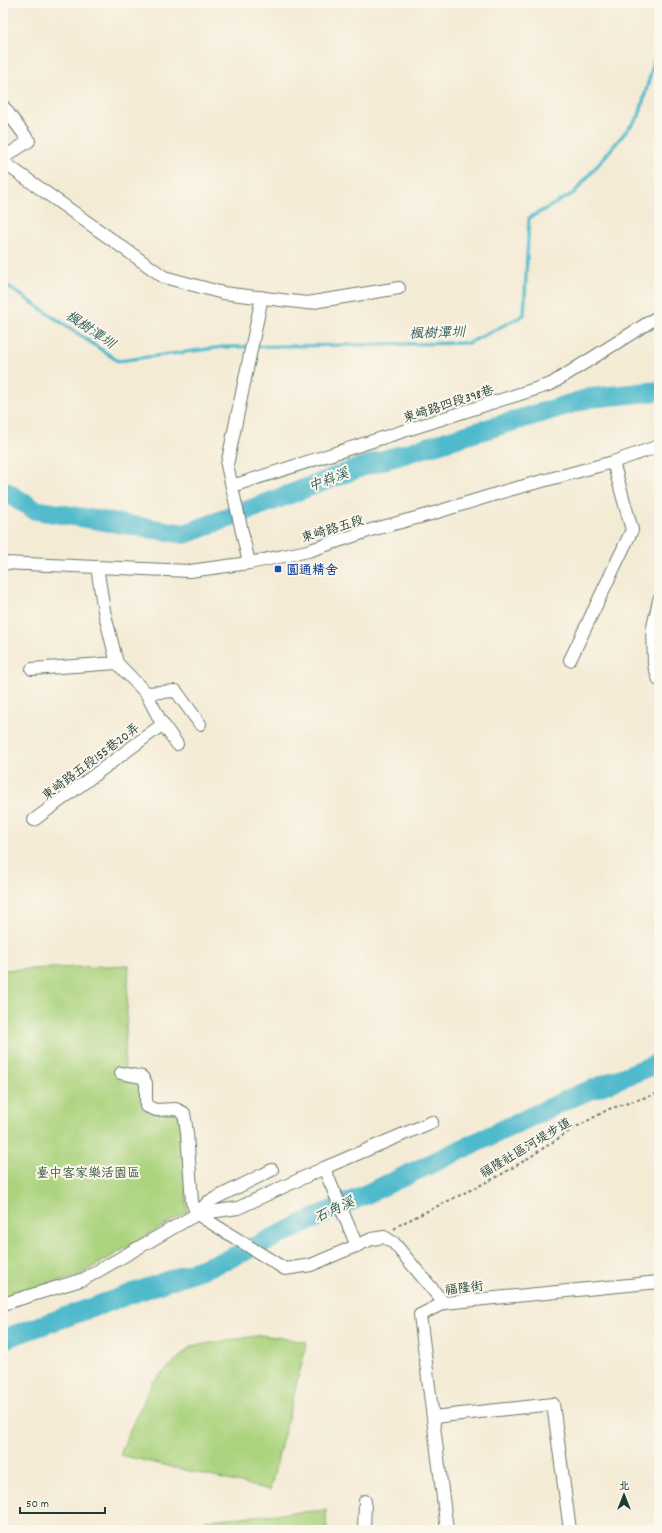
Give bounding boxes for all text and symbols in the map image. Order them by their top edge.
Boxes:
water label: 楓樹潭圳 [61,307,120,356]
water label: 楓樹潭圳 [409,323,467,345]
street label: 東崎路四段398巷 [401,382,497,429]
water label: 中嵙溪 [306,464,353,498]
street label: 東崎路五段 [299,512,367,549]
place label: 圓通精舍 [286,562,338,581]
marker: 圓通精舍 [273,564,283,574]
street label: 東崎路五段155巷20弄 [38,720,145,806]
street label: 福隆社區河堤步道 [477,1114,576,1184]
park label: 臺中客家樂活園區 [36,1165,140,1184]
water label: 石角溪 [312,1192,359,1229]
street label: 福隆街 [444,1278,485,1301]
north arrow [604,1475,644,1515]
text: 北 [619,1479,630,1495]
scale bar [20,1489,105,1515]
text: 50 m [26,1496,49,1513]

